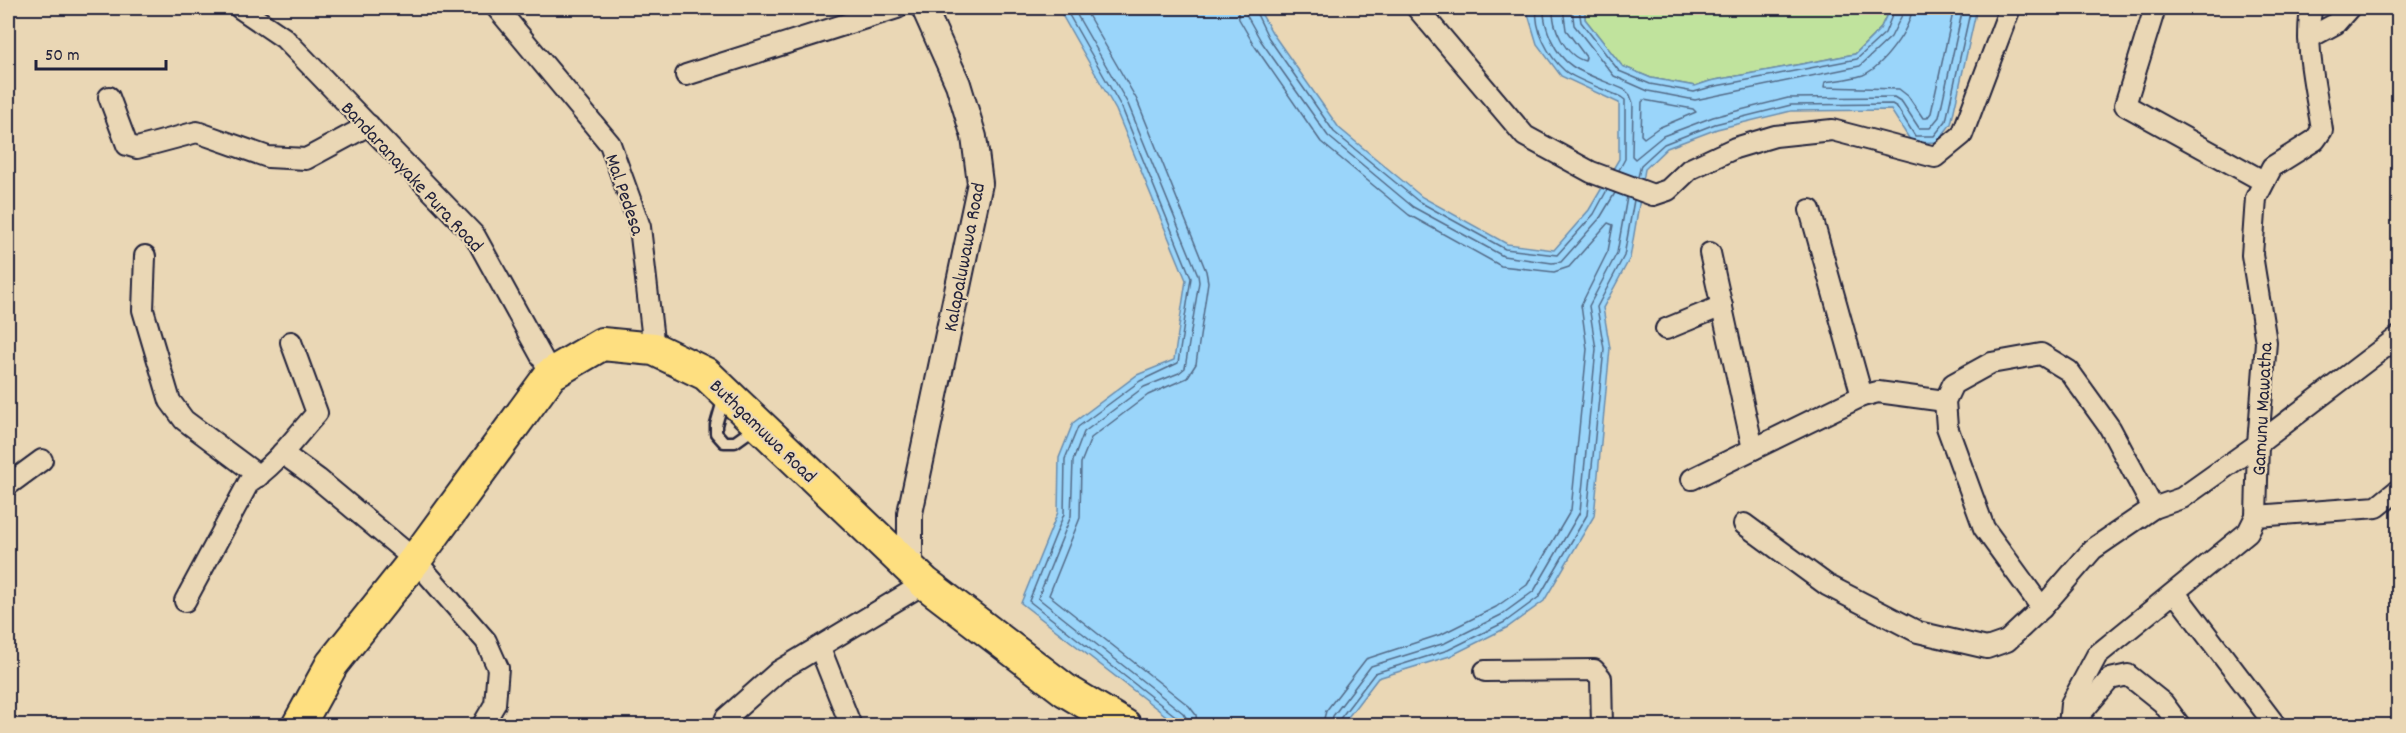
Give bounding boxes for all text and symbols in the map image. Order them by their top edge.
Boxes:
scale bar [36,33,166,71]
text: 50 m [45,44,80,69]
street label: Bandaranayake Pura Road [333,96,489,260]
street label: Mal Pedesa [596,151,650,240]
street label: Kalapaluwawa Road [938,181,994,334]
street label: Gamunu Mawatha [2247,341,2282,477]
street label: Buthgamuwa Road [702,374,822,491]

